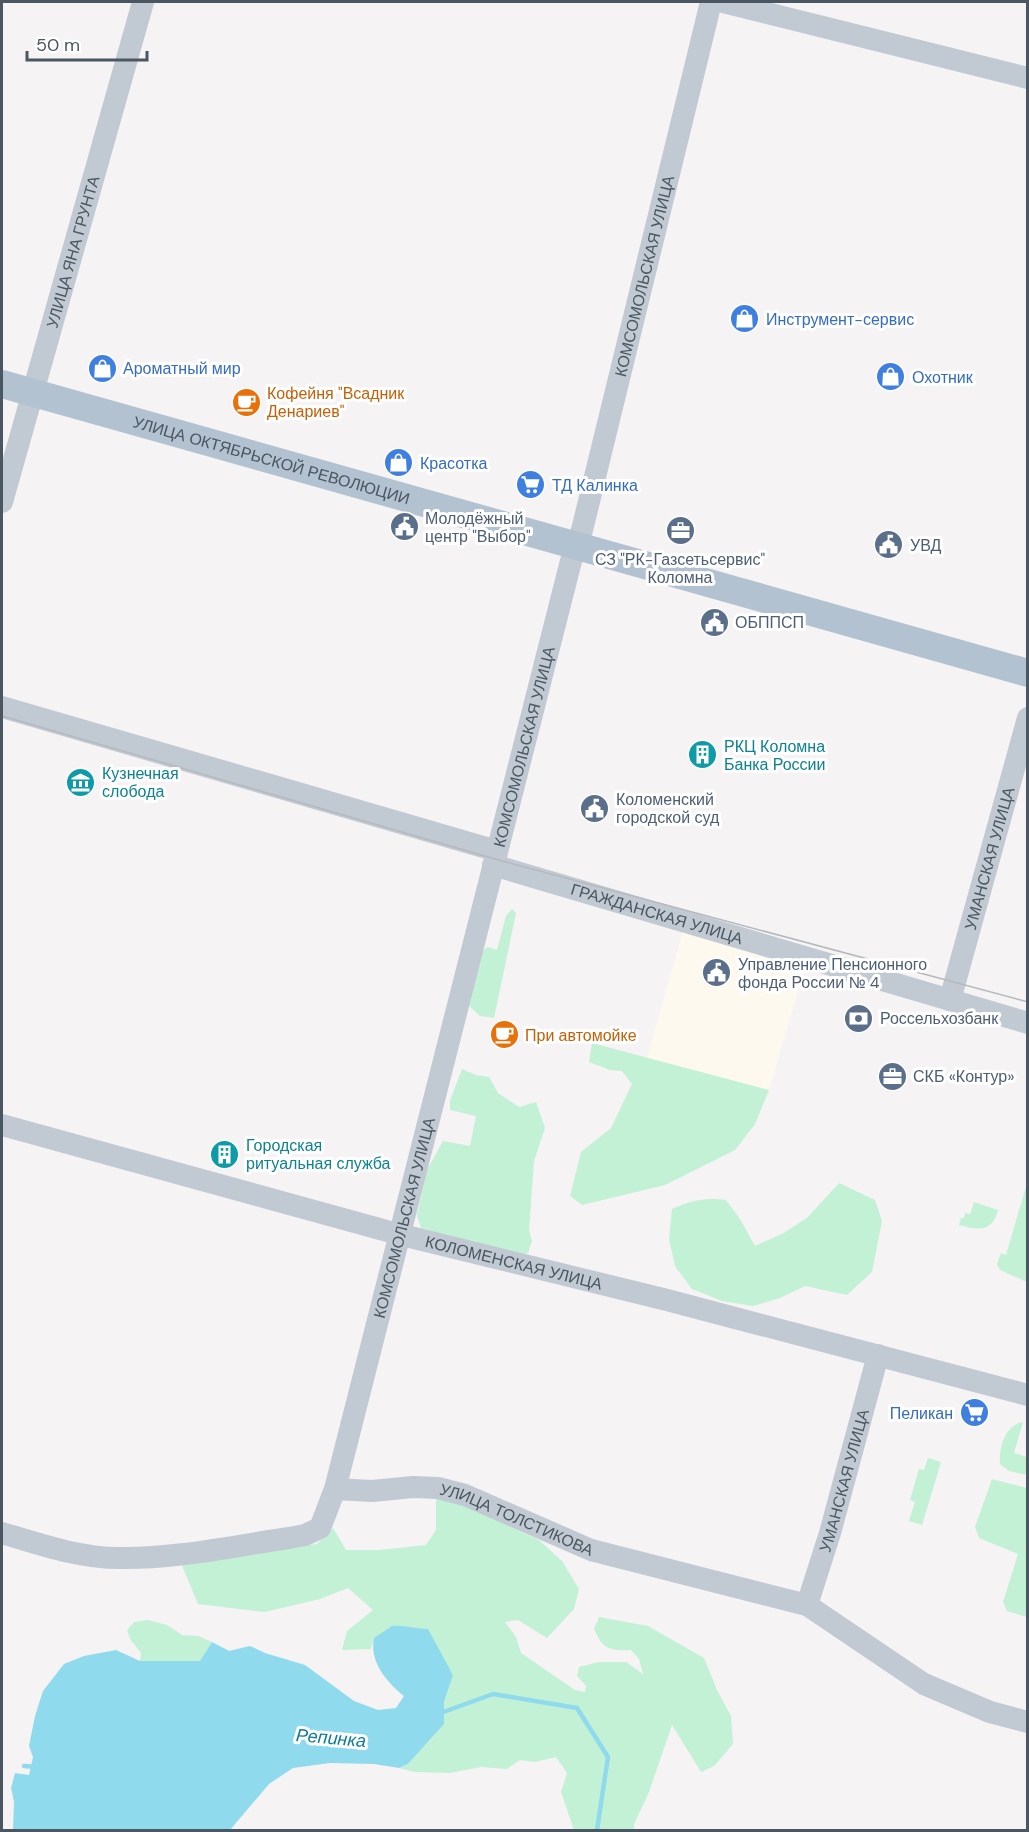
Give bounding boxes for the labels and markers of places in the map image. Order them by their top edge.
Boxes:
shop icon: Инструмент-сервис [729,303,761,335]
place label: Инструмент-сервис [766,309,914,330]
shop icon: Ароматный мир [86,352,118,384]
place label: Ароматный мир [123,358,241,379]
shop icon: Охотник [875,361,907,393]
place label: Охотник [912,367,974,388]
place label: Кофейня "Всадник Денариев" [267,383,405,422]
cafe icon: Кофейня "Всадник Денариев" [230,386,262,418]
shop icon: Красотка [383,447,415,479]
place label: Красотка [420,453,488,474]
supermarket icon: ТД Калинка [515,469,547,501]
place label: ТД Калинка [552,475,638,496]
place label: Молодёжный центр "Выбор" [425,508,531,547]
public building icon: Молодёжный центр "Выбор" [388,511,420,543]
office icon: СЗ "РК-Газсетьсервис" Коломна [664,515,696,547]
public building icon: УВД [873,529,905,561]
place label: УВД [910,535,941,556]
place label: СЗ "РК-Газсетьсервис" Коломна [595,549,765,588]
public building icon: ОБППСП [698,606,730,638]
place label: ОБППСП [735,612,804,633]
place label: РКЦ Коломна Банка России [724,736,825,775]
building icon: РКЦ Коломна Банка России [687,739,719,771]
place label: Кузнечная слобода [102,763,179,802]
museum icon: Кузнечная слобода [65,766,97,798]
place label: Коломенский городской суд [616,789,720,828]
public building icon: Коломенский городской суд [579,792,611,824]
place label: Управление Пенсионного фонда России № 4 [738,954,927,993]
public building icon: Управление Пенсионного фонда России № 4 [701,957,733,989]
bank icon: Россельхозбанк [843,1002,875,1034]
place label: Россельхозбанк [880,1008,999,1029]
cafe icon: При автомойке [488,1019,520,1051]
place label: При автомойке [525,1025,637,1046]
office icon: СКБ «Контур» [876,1060,908,1092]
place label: СКБ «Контур» [913,1066,1014,1087]
place label: Городская ритуальная служба [246,1135,391,1174]
building icon: Городская ритуальная служба [209,1138,241,1170]
supermarket icon: Пеликан [958,1397,990,1429]
place label: Пеликан [890,1403,953,1424]

